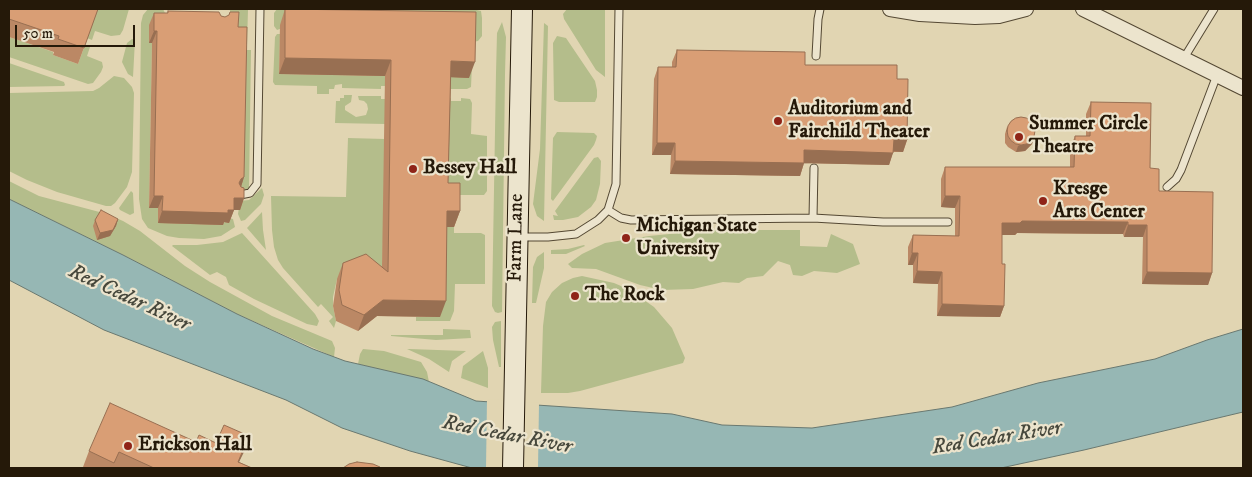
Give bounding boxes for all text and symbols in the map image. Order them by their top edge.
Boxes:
scale bar [18,15,138,47]
text: 50 m [23,24,53,43]
place label: Auditorium and Fairchild Theater [788,98,930,145]
place label: Summer Circle Theatre [1029,113,1148,160]
marker: Auditorium and Fairchild Theater [772,115,784,127]
marker: Summer Circle Theatre [1013,131,1025,143]
place label: Bessey Hall [423,157,517,181]
marker: Bessey Hall [407,163,419,175]
place label: Kresge Arts Center [1053,178,1145,225]
street label: Farm Lane [504,194,530,282]
marker: Kresge Arts Center [1037,195,1049,207]
place label: Michigan State University [636,215,757,262]
marker: Michigan State University [620,232,632,244]
water label: Red Cedar River [64,260,194,338]
place label: The Rock [585,284,665,308]
marker: The Rock [569,290,581,302]
water label: Red Cedar River [440,411,574,461]
water label: Red Cedar River [930,416,1064,462]
place label: Erickson Hall [138,434,252,458]
marker: Erickson Hall [122,440,134,452]

